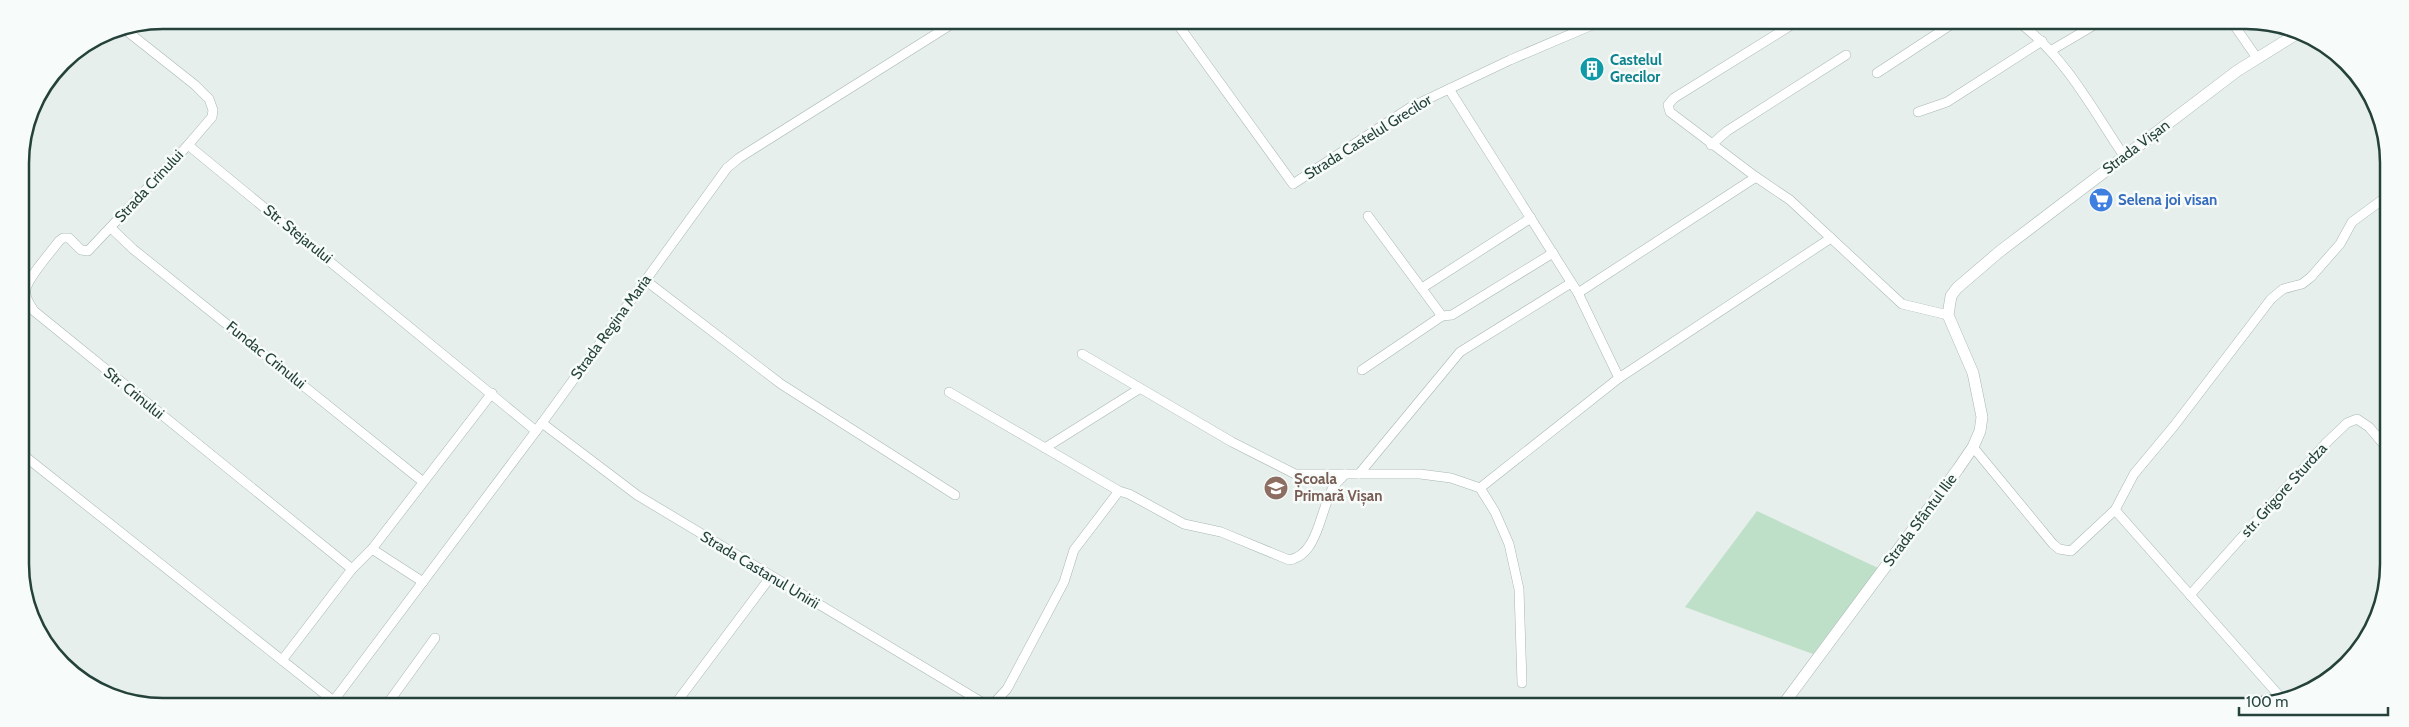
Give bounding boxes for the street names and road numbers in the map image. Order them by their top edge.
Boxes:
street label: Strada Castelul Grecilor [1301,90,1435,183]
street label: Strada Vișan [2099,116,2174,179]
street label: Strada Crinului [111,146,187,226]
street label: Str. Stejarului [260,201,336,267]
street label: Strada Regina Maria [567,270,656,383]
street label: Fundac Crinului [223,317,309,393]
street label: Str. Crinului [100,363,168,423]
street label: str. Grigore Sturdza [2237,439,2331,541]
street label: Strada Sfântul Ilie [1879,470,1961,570]
street label: Strada Castanul Unirii [697,527,823,613]

